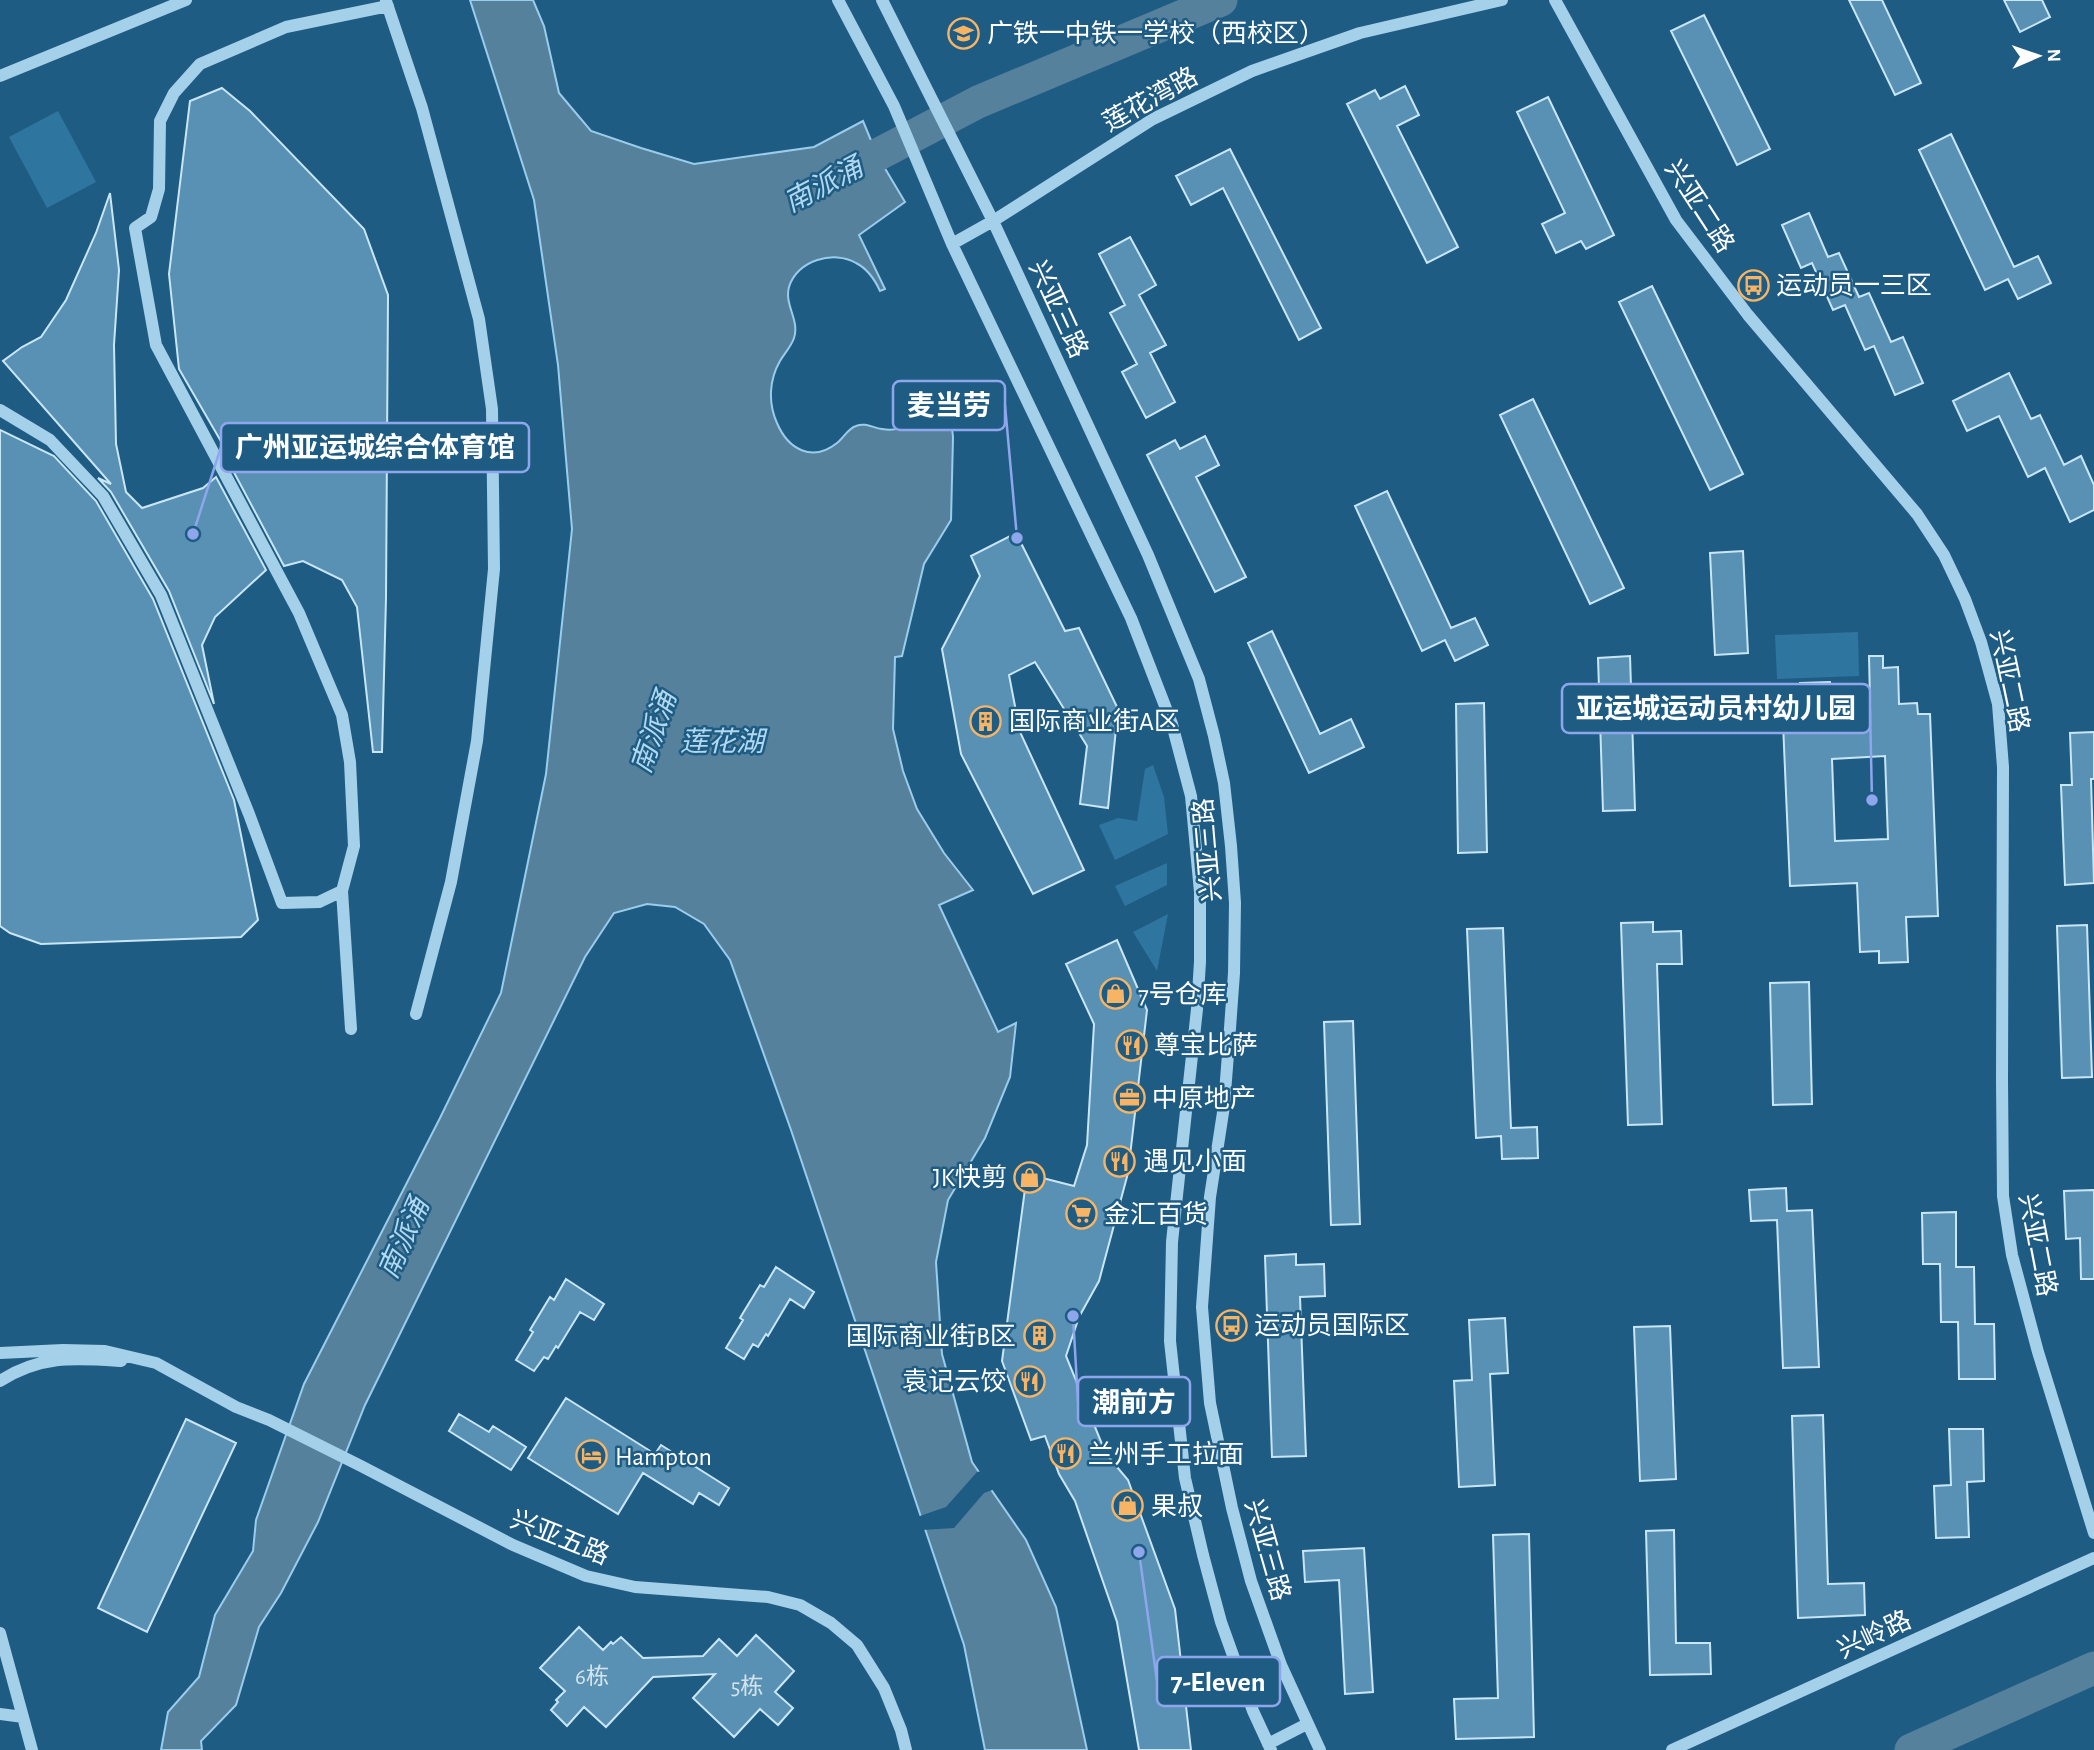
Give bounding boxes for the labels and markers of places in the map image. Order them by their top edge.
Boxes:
school or university icon: 广铁一中铁一学校（西校区） [947,16,981,50]
place label: 广铁一中铁一学校（西校区） [987,19,1325,47]
bus stop icon: 运动员一三区 [1736,268,1770,302]
place label: 运动员一三区 [1776,272,1932,299]
callout: 麦当劳 [893,381,1005,430]
callout: 广州亚运城综合体育馆 [221,423,529,472]
callout: 亚运城运动员村幼儿园 [1562,684,1870,733]
building icon: 国际商业街A区 [969,704,1003,738]
place label: 国际商业街A区 [1009,708,1180,735]
shop icon: 7号仓库 [1098,977,1132,1011]
place label: 7号仓库 [1138,980,1227,1008]
restaurant icon: 尊宝比萨 [1114,1028,1148,1062]
place label: 尊宝比萨 [1154,1031,1258,1059]
office icon: 中原地产 [1112,1081,1146,1115]
place label: 中原地产 [1152,1085,1256,1112]
restaurant icon: 遇见小面 [1103,1144,1137,1178]
place label: 遇见小面 [1143,1148,1247,1175]
shop icon: JK快剪 [1013,1160,1047,1194]
place label: JK快剪 [933,1164,1007,1191]
supermarket icon: 金汇百货 [1064,1197,1098,1231]
place label: 金汇百货 [1104,1201,1208,1228]
bus stop icon: 运动员国际区 [1214,1308,1248,1342]
place label: 运动员国际区 [1254,1312,1410,1339]
building icon: 国际商业街B区 [1022,1319,1056,1353]
place label: 国际商业街B区 [846,1323,1016,1350]
restaurant icon: 袁记云饺 [1012,1364,1046,1398]
place label: 袁记云饺 [902,1368,1006,1395]
callout: 潮前方 [1078,1377,1190,1426]
restaurant icon: 兰州手工拉面 [1048,1437,1082,1471]
hotel icon: Hampton [575,1439,609,1473]
place label: 兰州手工拉面 [1088,1440,1244,1468]
place label: Hampton [615,1444,712,1470]
shop icon: 果叔 [1111,1489,1145,1523]
place label: 果叔 [1151,1493,1203,1520]
callout: 7-Eleven [1157,1657,1280,1706]

